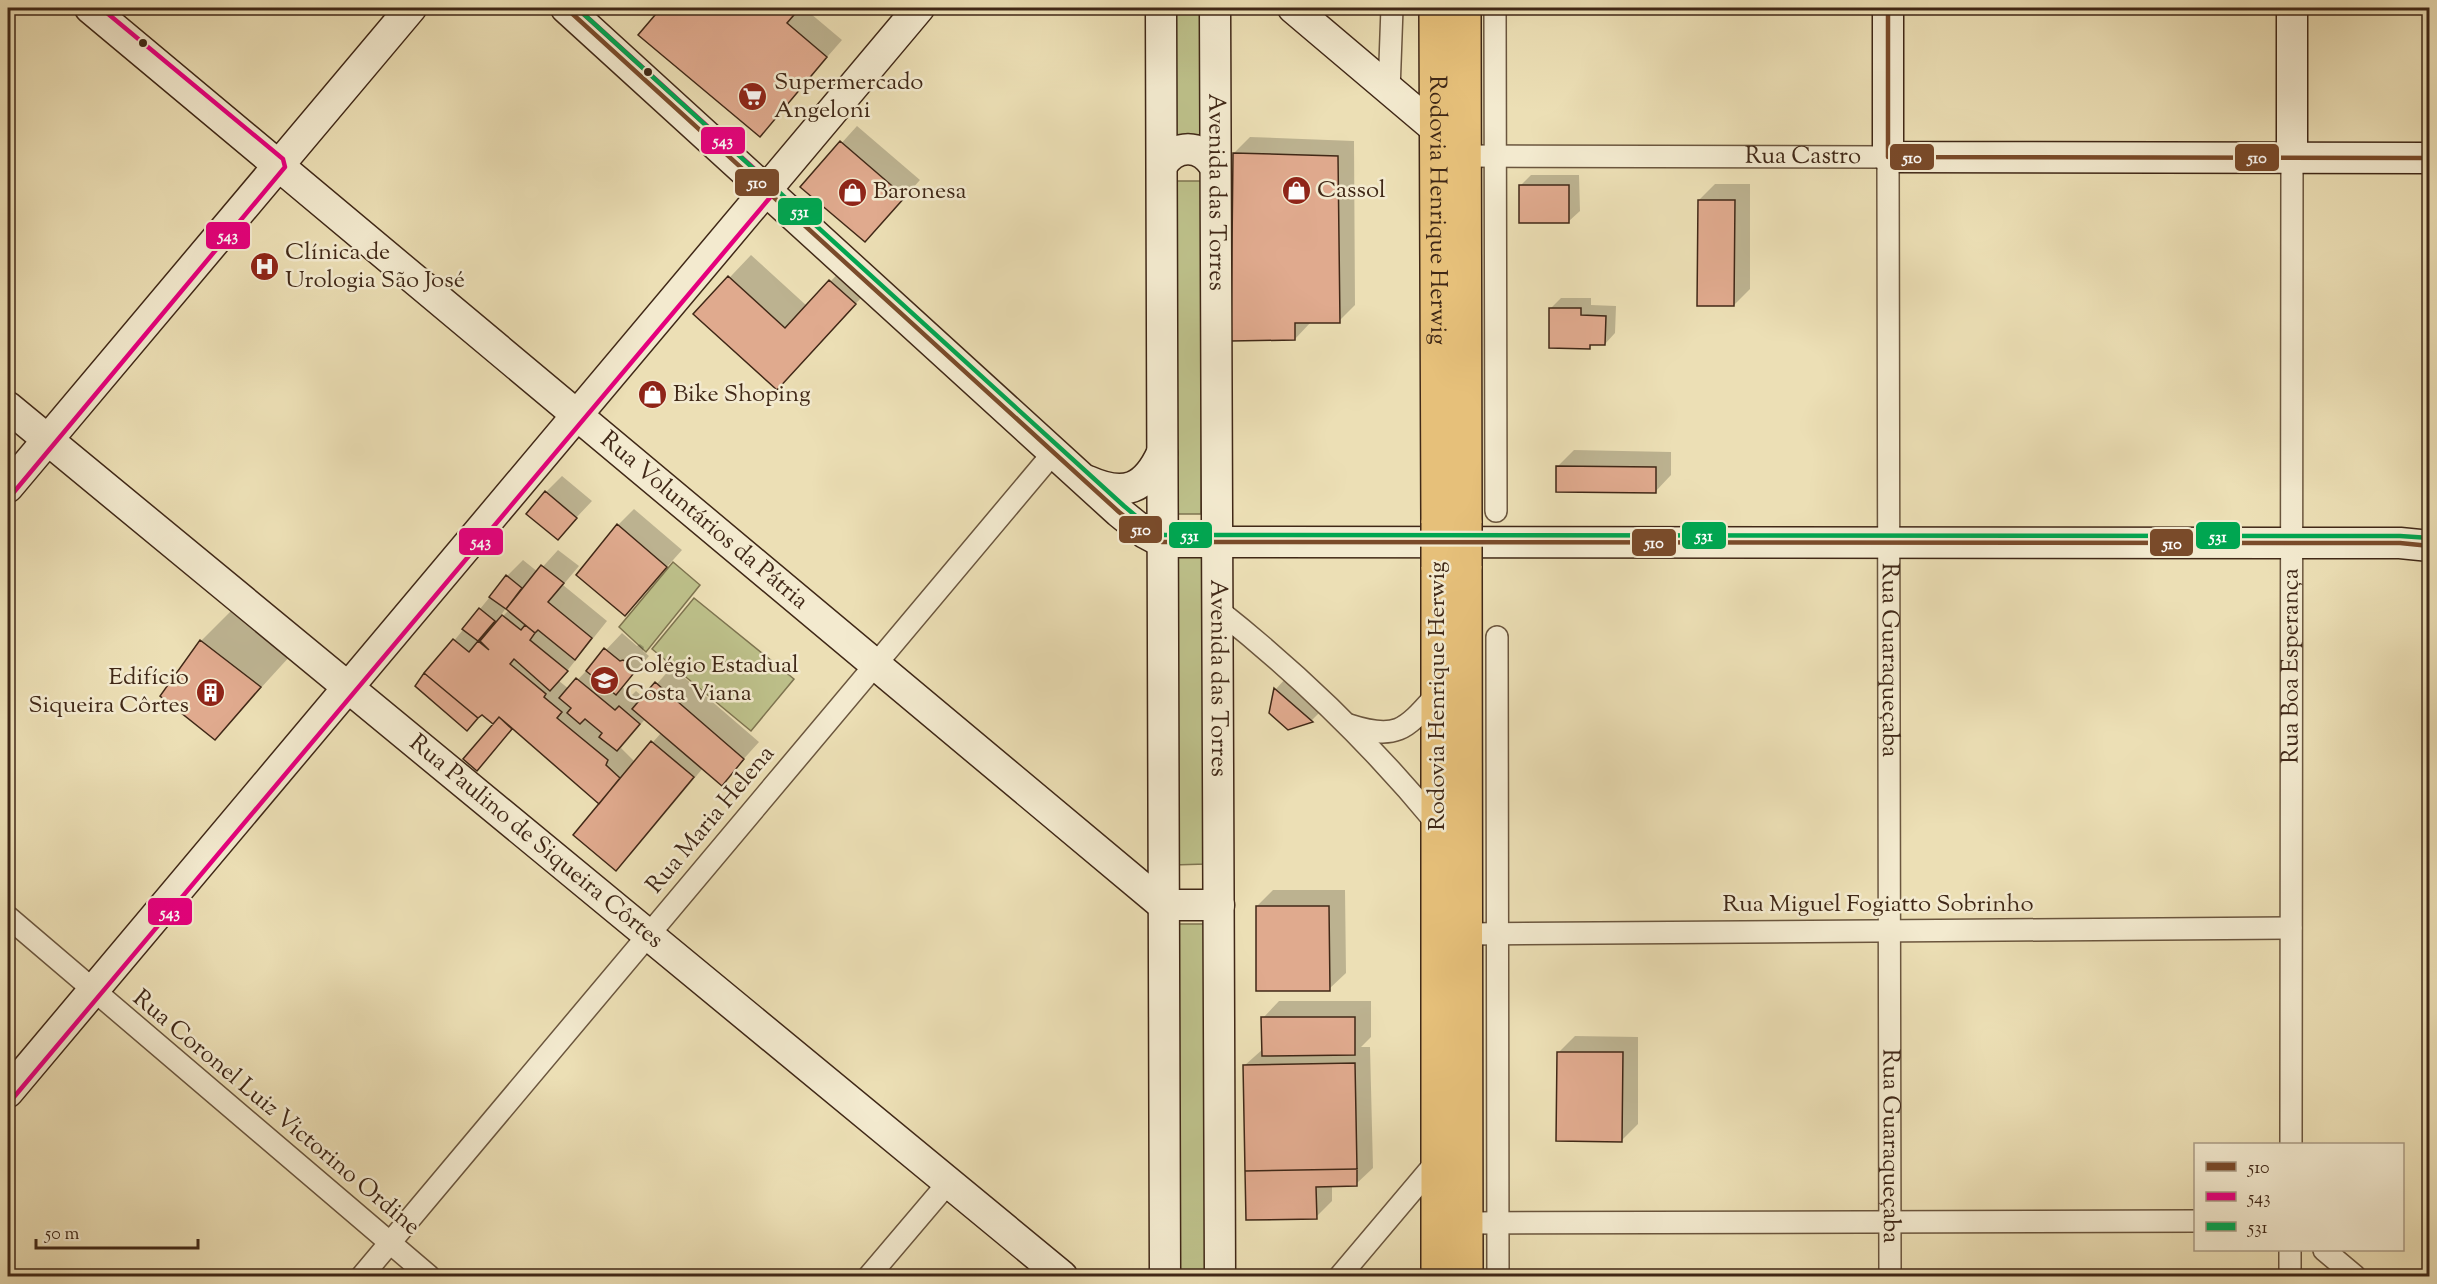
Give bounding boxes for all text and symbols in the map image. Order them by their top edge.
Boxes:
unlabelled marker [137,37,149,49]
unlabelled marker [642,66,654,78]
place label: Supermercado Angeloni [774,66,923,128]
street label: Rodovia Henrique Herwig [1419,75,1454,345]
supermarket icon: Supermercado Angeloni [737,81,769,113]
street label: Avenida das Torres [1198,93,1233,291]
line badge: 543 [700,126,746,155]
text: 543 [711,131,734,154]
street label: Rua Castro [1745,140,1861,174]
line badge: 510 [1889,143,1935,171]
line badge: 510 [2234,143,2280,172]
text: 510 [1900,148,1922,171]
text: 510 [2245,148,2267,171]
line badge: 510 [734,168,780,197]
text: 510 [745,173,767,196]
place label: Cassol [1317,174,1386,208]
place label: Baronesa [873,175,967,209]
shop icon: Cassol [1280,175,1312,207]
shop icon: Baronesa [836,176,868,208]
line badge: 531 [777,197,823,226]
text: 531 [789,202,809,225]
line badge: 543 [205,221,251,250]
text: 543 [216,226,239,249]
place label: Clínica de Urologia São José [285,236,465,298]
hospital icon: Clínica de Urologia São José [248,251,280,283]
place label: Bike Shoping [673,378,811,412]
shop icon: Bike Shoping [636,379,668,411]
street label: Rua Voluntários da Pátria [592,424,815,618]
line badge: 510 [1118,515,1163,544]
text: 510 [1129,520,1151,543]
line badge: 531 [1168,521,1213,549]
line badge: 531 [1681,521,1727,550]
line badge: 531 [2195,521,2241,550]
text: 531 [1179,526,1199,549]
text: 531 [1693,526,1713,549]
line badge: 543 [458,527,504,556]
text: 531 [2207,527,2227,550]
line badge: 510 [1631,528,1677,557]
line badge: 510 [2149,528,2194,557]
text: 543 [469,532,492,555]
text: 510 [1642,533,1664,556]
text: 510 [2160,534,2182,557]
street label: Rodovia Henrique Herwig [1421,561,1455,831]
street label: Rua Guaraqueçaba [1872,563,1906,757]
street label: Rua Boa Esperança [2274,568,2309,764]
street label: Avenida das Torres [1200,579,1235,777]
place label: Colégio Estadual Costa Viana [625,649,799,711]
place label: Edifício Siqueira Côrtes [28,661,189,723]
school or university icon: Colégio Estadual Costa Viana [588,664,620,696]
building icon: Edifício Siqueira Côrtes [194,676,226,708]
street label: Rua Paulino de Siqueira Côrtes [401,727,670,957]
street label: Rua Maria Helena [639,739,783,901]
street label: Rua Miguel Fogiatto Sobrinho [1722,888,2034,922]
line badge: 543 [147,897,193,926]
text: 543 [158,903,181,926]
street label: Rua Coronel Luiz Victorino Ordine [125,982,427,1244]
street label: Rua Guaraqueçaba [1873,1049,1907,1243]
legend [2194,1143,2404,1251]
text: 510 [2247,1156,2270,1182]
text: 543 [2247,1186,2271,1212]
scale bar [36,1212,198,1250]
text: 531 [2247,1216,2268,1242]
text: 50 m [44,1222,80,1248]

